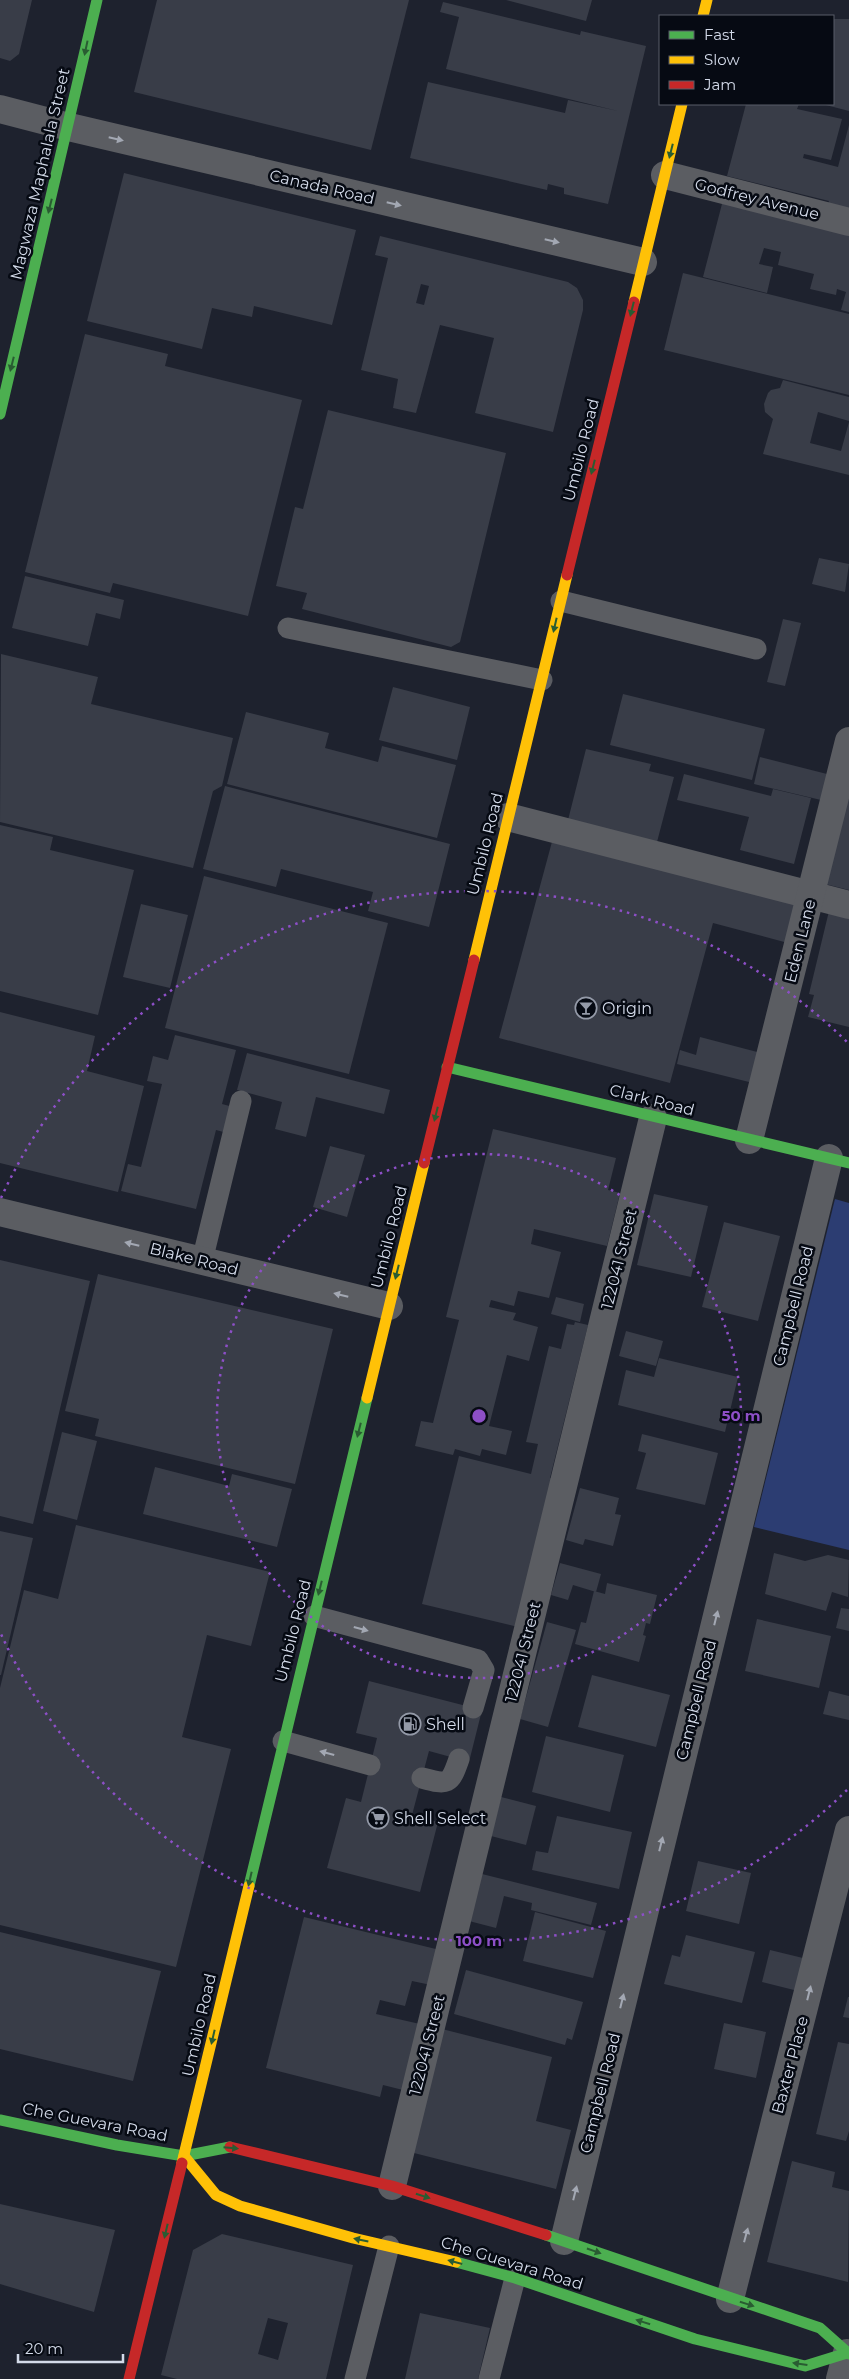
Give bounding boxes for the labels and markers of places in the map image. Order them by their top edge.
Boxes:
bar icon: Origin [574,996,598,1020]
place label: Origin [602,999,652,1018]
centre of rings [470,1407,488,1425]
fuel station icon: Shell [398,1712,422,1736]
place label: Shell [426,1715,465,1734]
supermarket icon: Shell Select [366,1806,390,1830]
place label: Shell Select [394,1809,487,1828]

